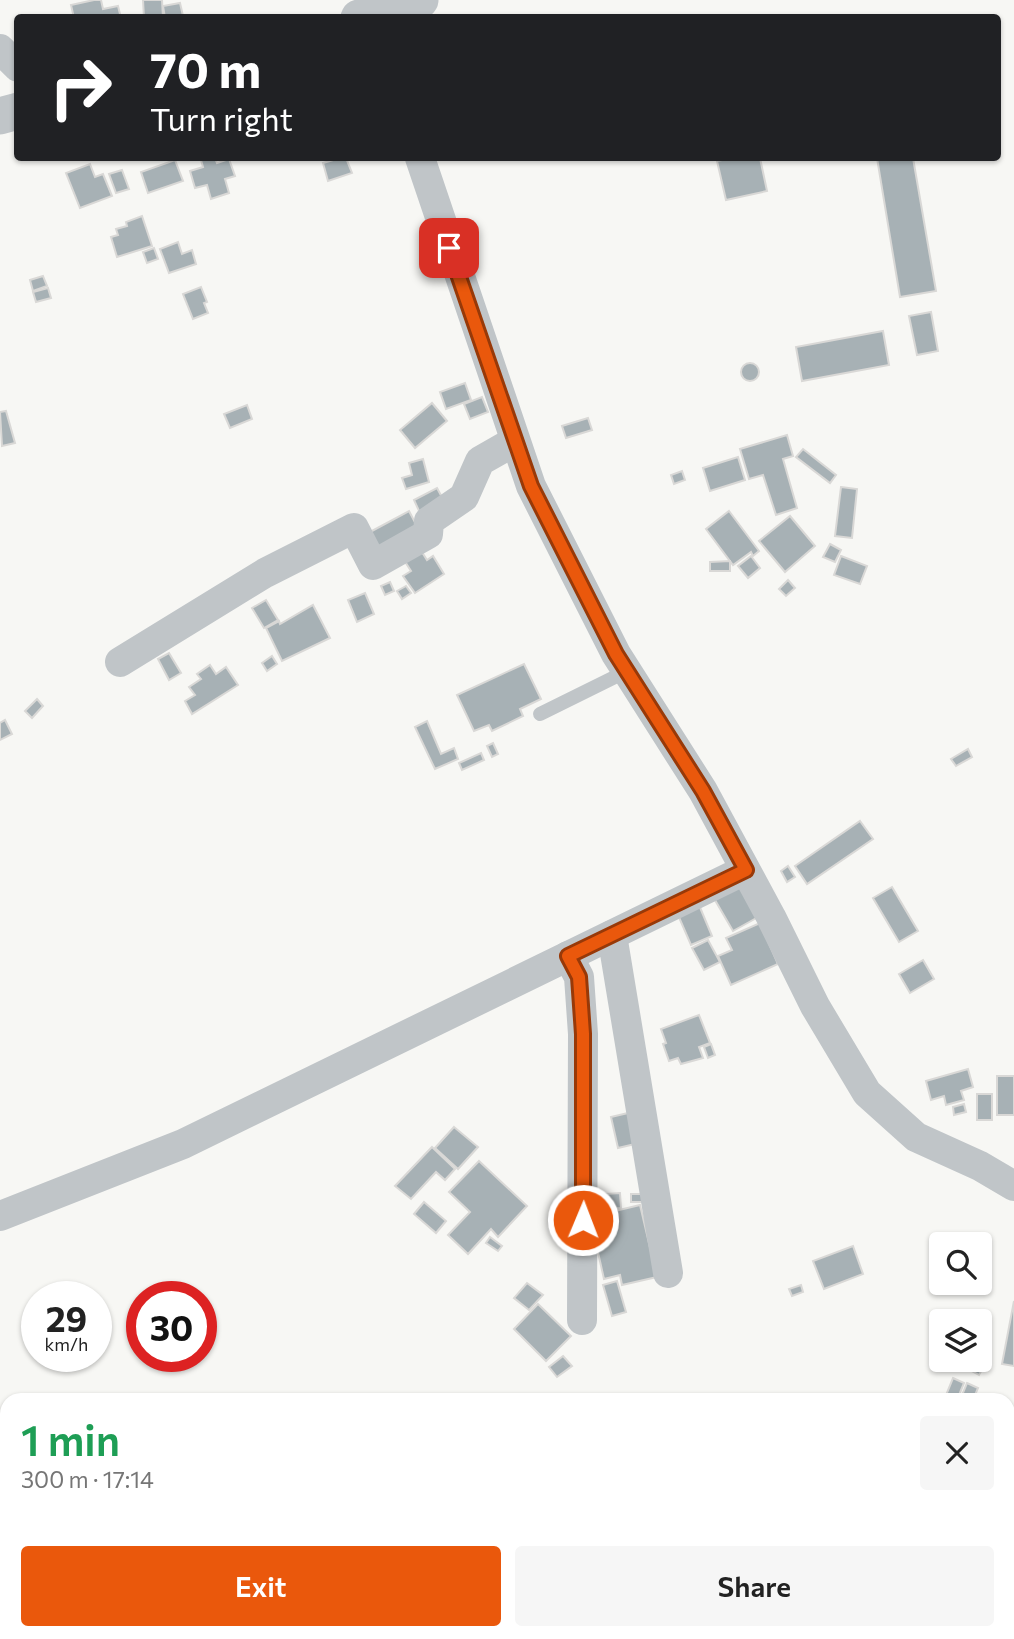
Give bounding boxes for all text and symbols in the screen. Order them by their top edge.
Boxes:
text: 70 m [150,38,261,98]
icon: right [35,42,126,133]
text: Turn right [150,98,293,138]
pin [419,218,479,278]
icon: arrive [430,229,468,267]
position arrow [546,1183,620,1257]
map controls [929,1232,992,1372]
button: search [929,1232,992,1295]
speed limit sign: 30 [126,1281,217,1372]
text: 29 [46,1296,87,1339]
button: layers [929,1309,992,1372]
text: km/h [45,1333,88,1355]
text: 1 min [21,1413,120,1465]
button: close [920,1416,994,1490]
text: 300 m · 17:14 [21,1465,154,1493]
button: Exit [21,1546,501,1626]
button: Share [515,1546,994,1626]

